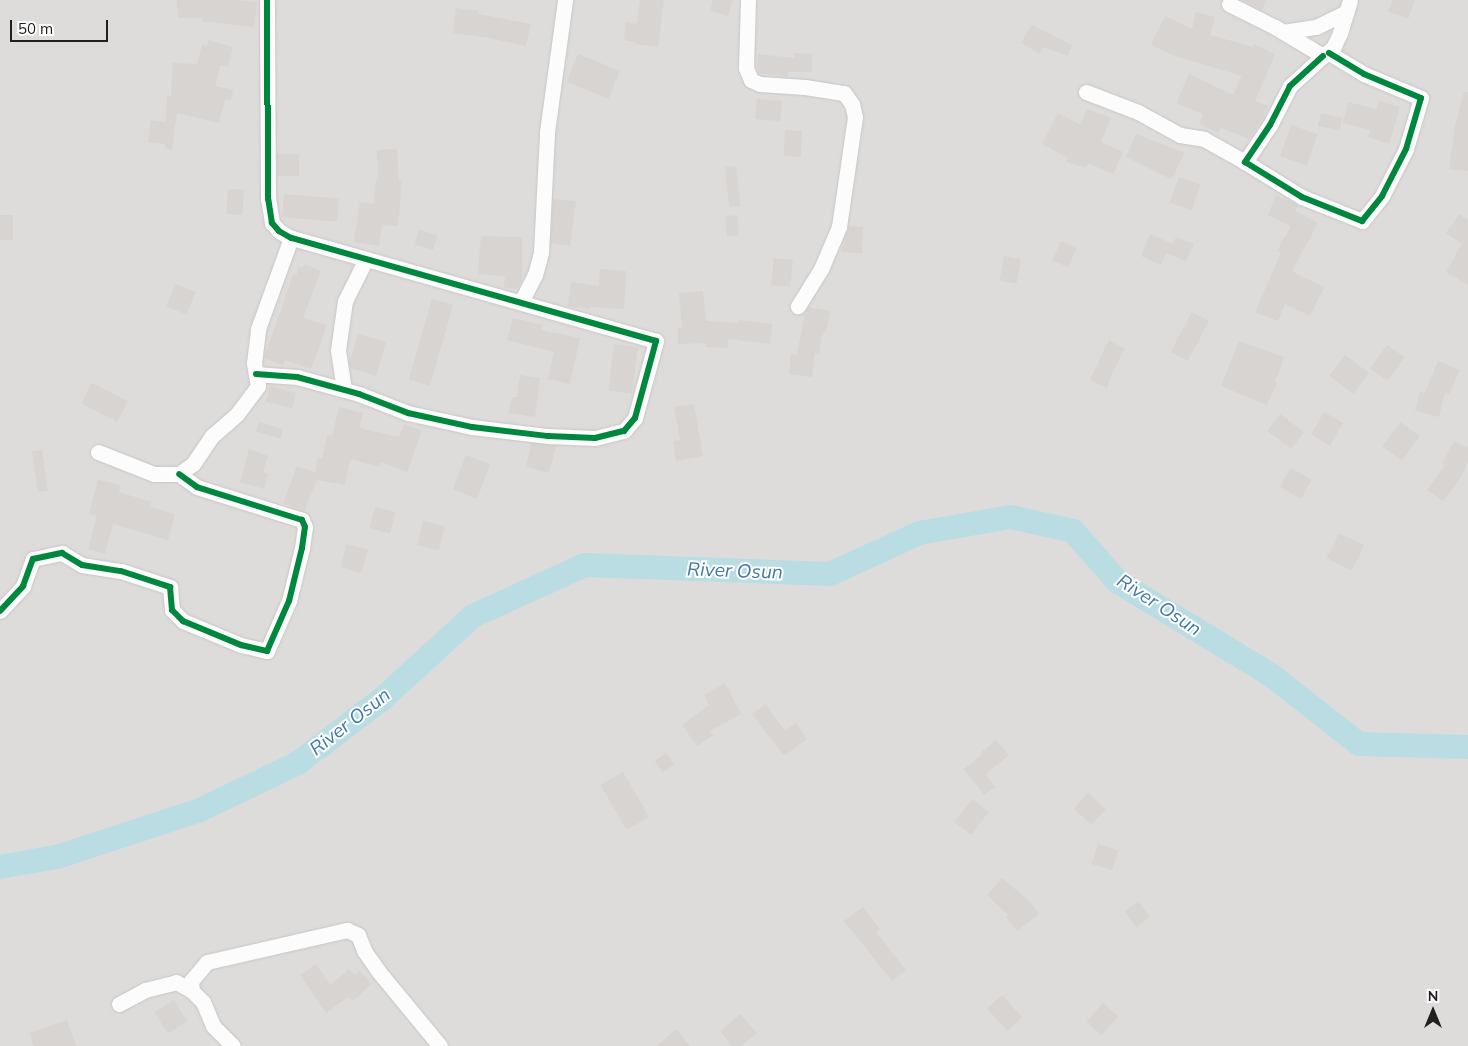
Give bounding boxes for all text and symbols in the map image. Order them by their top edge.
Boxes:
scale bar [12,10,110,42]
text: 50 m [18,19,53,38]
water label: River Osun [687,558,783,584]
water label: River Osun [1113,569,1205,641]
water label: River Osun [305,683,395,761]
north arrow [1408,986,1458,1036]
text: N [1428,987,1438,1005]

